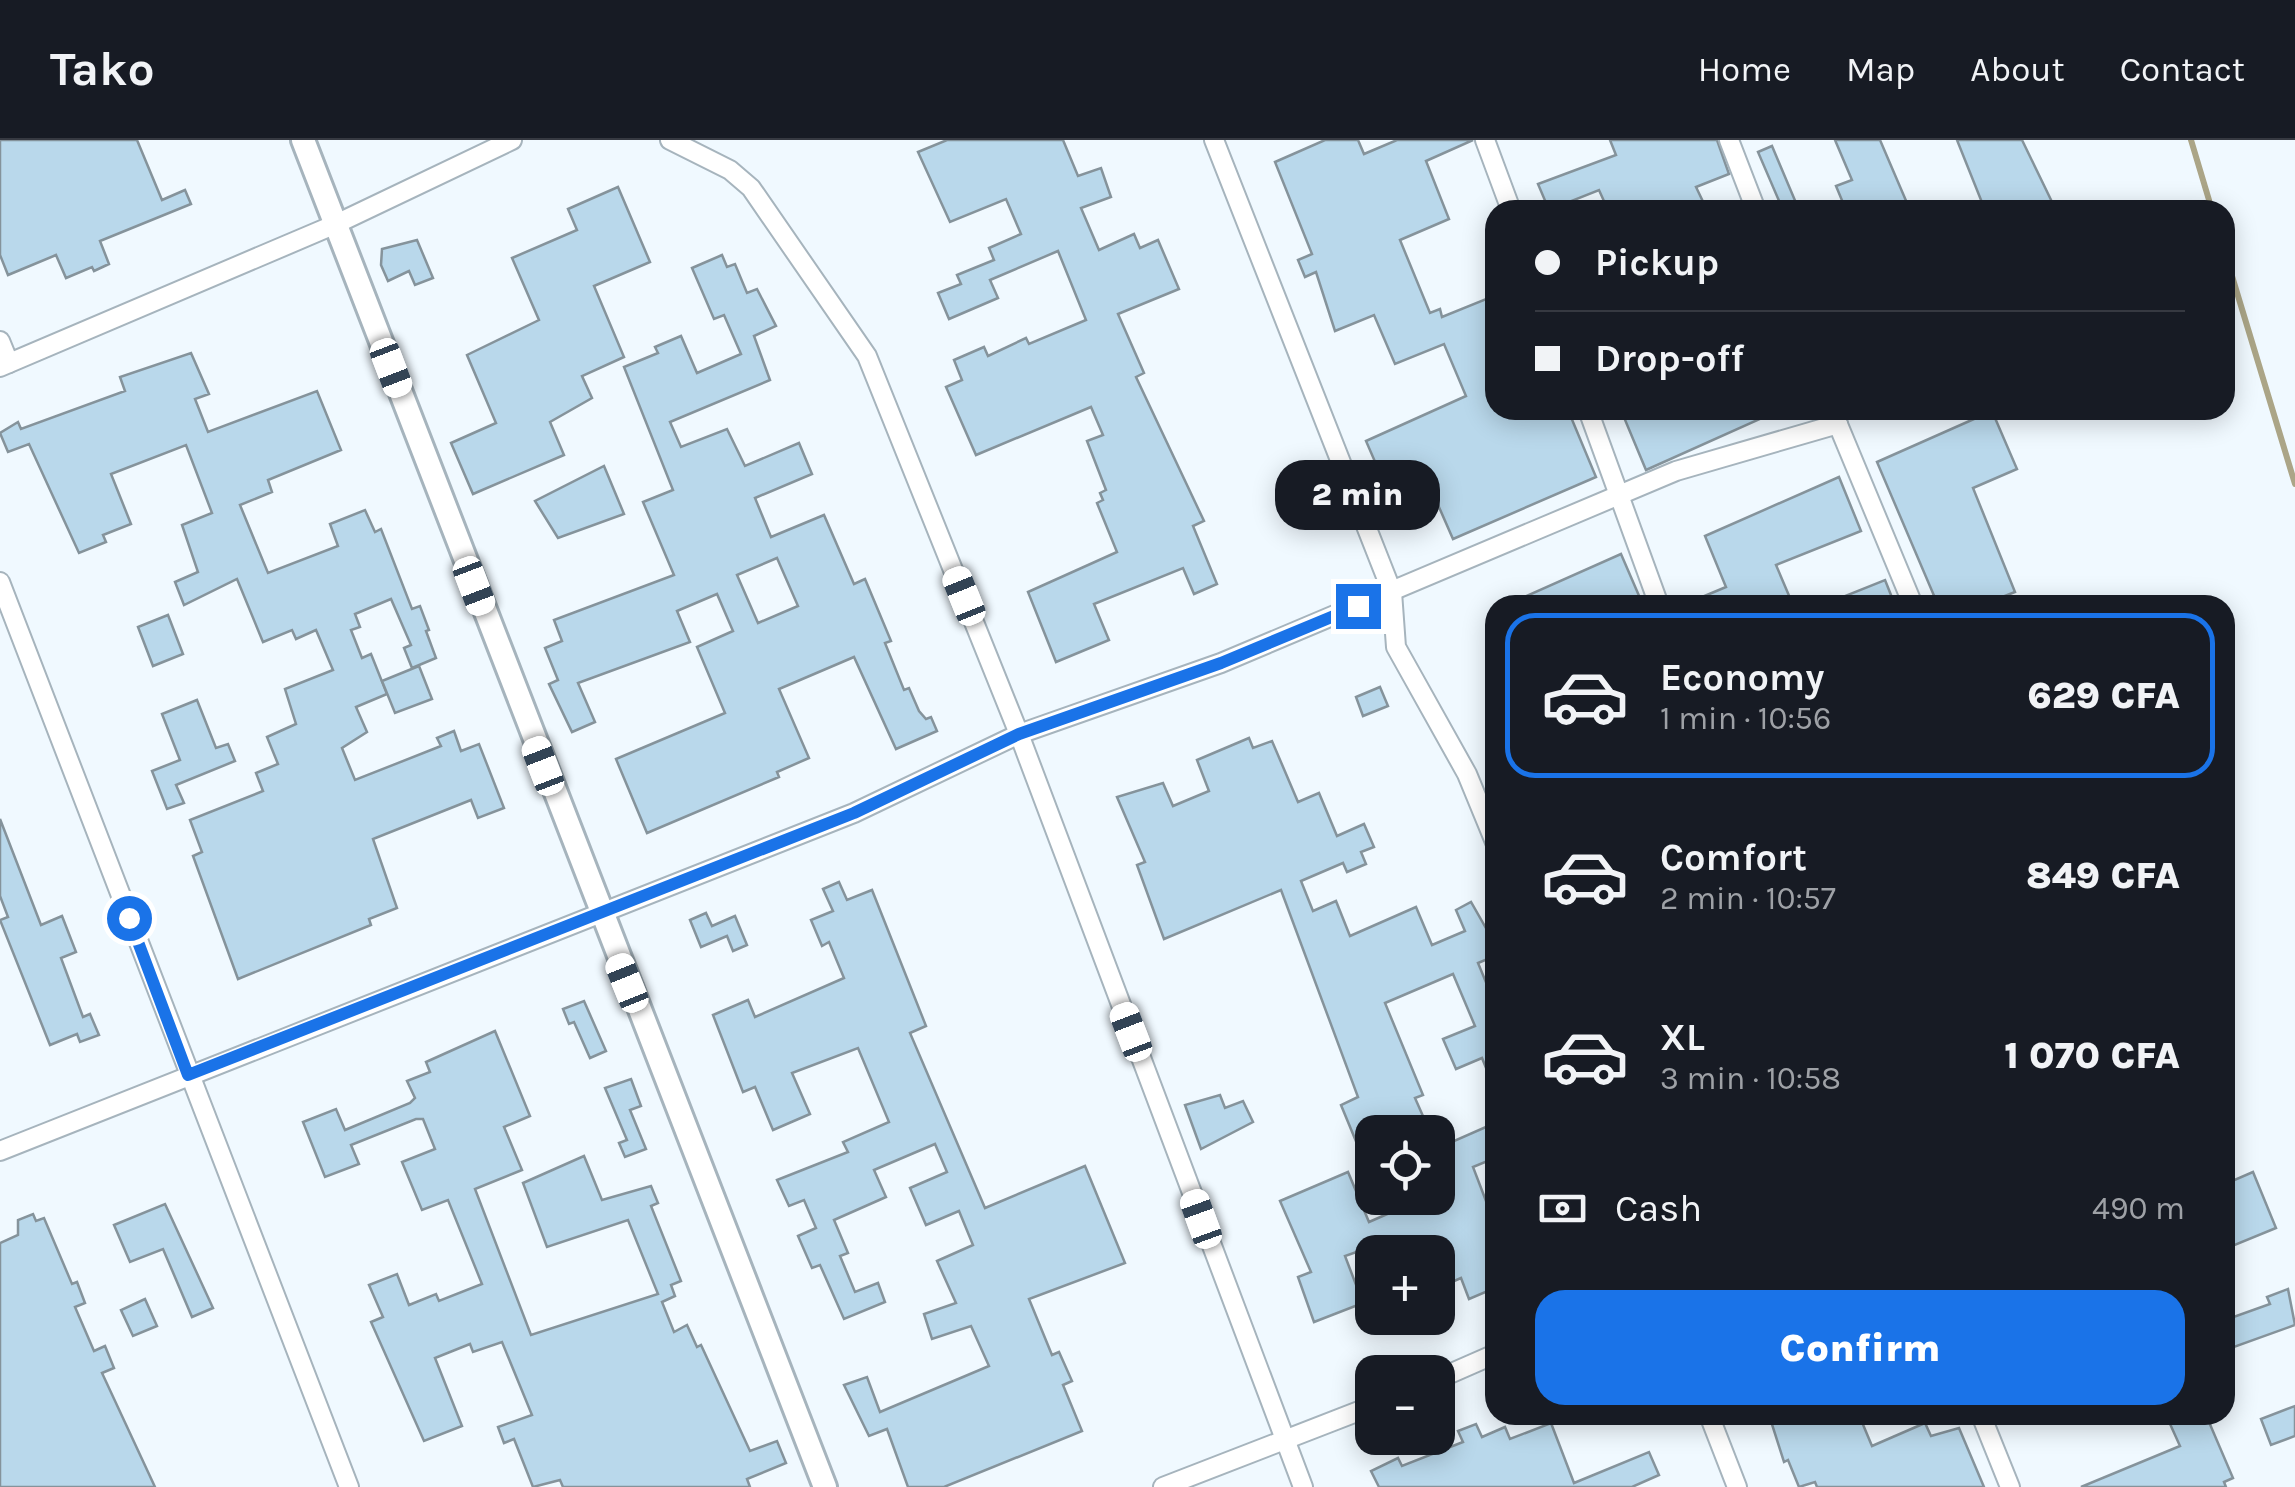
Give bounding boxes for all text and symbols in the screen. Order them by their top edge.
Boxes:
text: Tako [50,41,155,97]
text: Home [1698,49,1791,90]
text: Map [1846,49,1915,90]
text: About [1970,49,2065,90]
text: Contact [2120,49,2245,90]
text: Pickup [1595,240,1719,285]
car [366,335,416,401]
text: Drop-off [1595,336,1744,381]
callout: 2 min [1276,461,1440,531]
text: 2 min [1312,476,1403,513]
car [449,553,499,619]
car [939,563,989,629]
route end [1336,584,1381,629]
icon: car [1540,651,1630,741]
text: Economy [1660,655,1824,700]
text: 629 CFA [2027,673,2180,718]
text: 1 min · 10:56 [1660,700,1831,737]
car [518,733,568,799]
icon: car [1540,831,1630,921]
text: Comfort [1660,835,1807,880]
text: 849 CFA [2026,853,2180,898]
text: 2 min · 10:57 [1660,880,1836,917]
route start [107,896,152,941]
car [602,950,652,1016]
car [1106,999,1156,1065]
icon: car [1540,1011,1630,1101]
text: XL [1660,1015,1705,1060]
text: 1 070 CFA [2004,1033,2180,1078]
text: 3 min · 10:58 [1660,1060,1841,1097]
map controls [1355,1115,1455,1455]
button: locate [1355,1115,1455,1215]
icon: cash [1535,1181,1590,1236]
car [1177,1186,1225,1252]
text: Cash [1615,1186,1702,1231]
text: 490 m [2092,1190,2185,1227]
button: + [1355,1235,1455,1335]
button: Confirm [1535,1290,2185,1405]
button: − [1355,1355,1455,1455]

